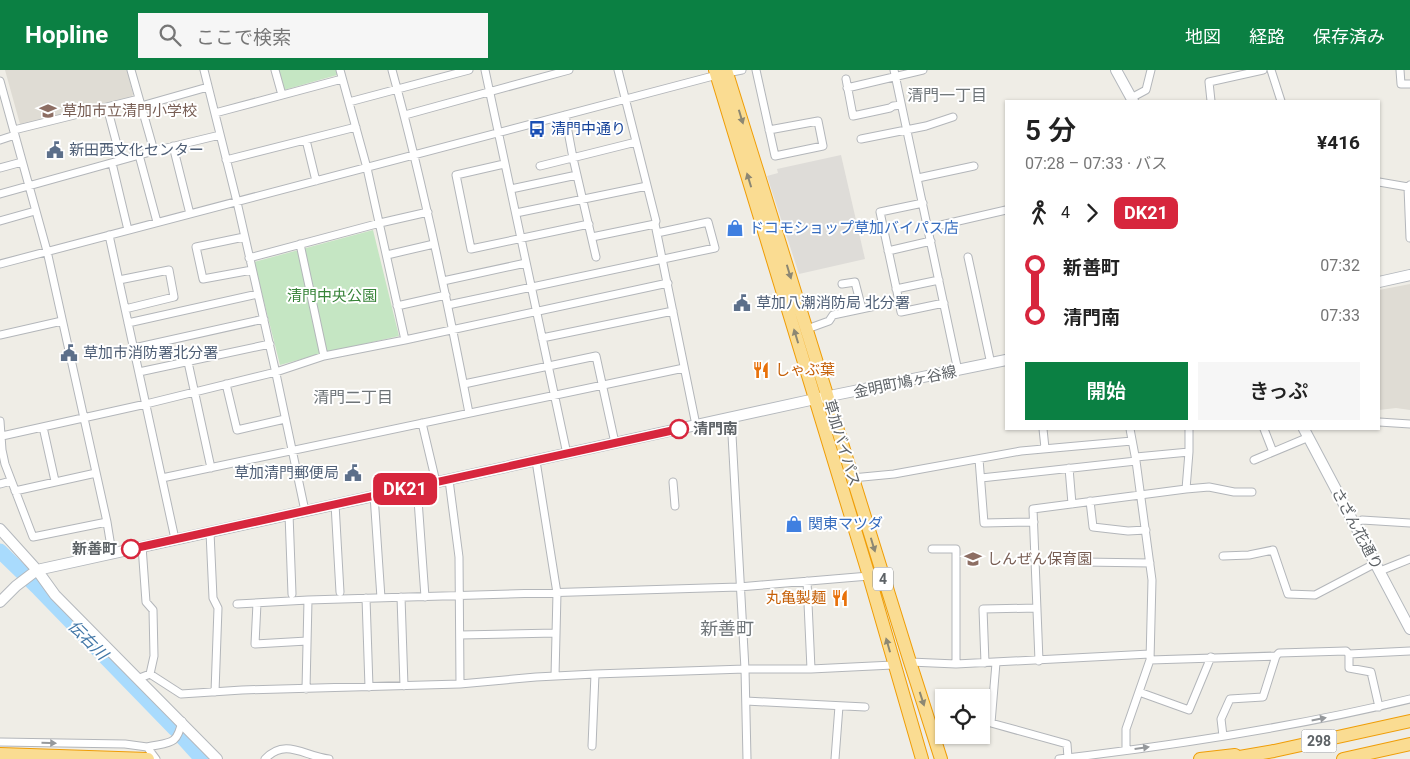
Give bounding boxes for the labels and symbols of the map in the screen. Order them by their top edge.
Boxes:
district label: 清門一丁目 [907,86,987,105]
school or university icon: 草加市立清門小学校 [38,101,58,121]
place label: 草加市立清門小学校 [62,102,197,120]
one-way arrow [737,109,745,124]
bus stop icon: 清門中通り [527,119,547,139]
place label: 清門中通り [551,120,626,138]
public building icon: 新田西文化センター [45,140,65,160]
place label: 新田西文化センター [69,141,204,159]
one-way arrow [744,172,752,187]
shop icon: ドコモショップ草加バイパス店 [725,218,745,238]
place label: ドコモショップ草加バイパス店 [749,219,959,237]
one-way arrow [786,264,793,279]
park label: 清門中央公園 [287,287,377,305]
public building icon: 草加八潮消防局 北分署 [732,293,752,313]
place label: 草加八潮消防局 北分署 [756,294,910,312]
one-way arrow [791,328,799,343]
public building icon: 草加市消防署北分署 [59,343,79,363]
place label: 草加市消防署北分署 [83,344,218,362]
restaurant icon: しゃぶ葉 [751,360,771,380]
place label: しゃぶ葉 [775,361,835,379]
street label: 金明町鳩ヶ谷線 [852,362,958,402]
district label: 清門二丁目 [313,388,393,407]
street label: 草加バイパス [820,397,864,489]
marker: 清門南 [669,419,689,439]
place label: 清門南 [693,420,738,438]
public building icon: 草加清門郵便局 [343,463,363,483]
place label: 草加清門郵便局 [234,464,339,482]
line badge: DK21 [370,473,440,505]
street label: さざん花通り [1328,485,1386,573]
shop icon: 関東マツダ [784,514,804,534]
place label: 関東マツダ [808,515,883,533]
one-way arrow [869,537,877,552]
marker: 新善町 [121,539,141,559]
place label: 新善町 [72,540,117,558]
school or university icon: しんぜん保育園 [963,549,983,569]
place label: しんぜん保育園 [987,550,1092,568]
road number: 4 [873,568,893,590]
restaurant icon: 丸亀製麺 [830,588,850,608]
place label: 丸亀製麺 [766,589,826,607]
water label: 伝右川 [64,616,113,665]
district label: 新善町 [700,618,754,639]
one-way arrow [884,638,892,653]
one-way arrow [918,692,926,707]
one-way arrow [1312,715,1327,723]
road number: 298 [1302,729,1336,752]
one-way arrow [41,739,57,747]
one-way arrow [1134,744,1150,752]

